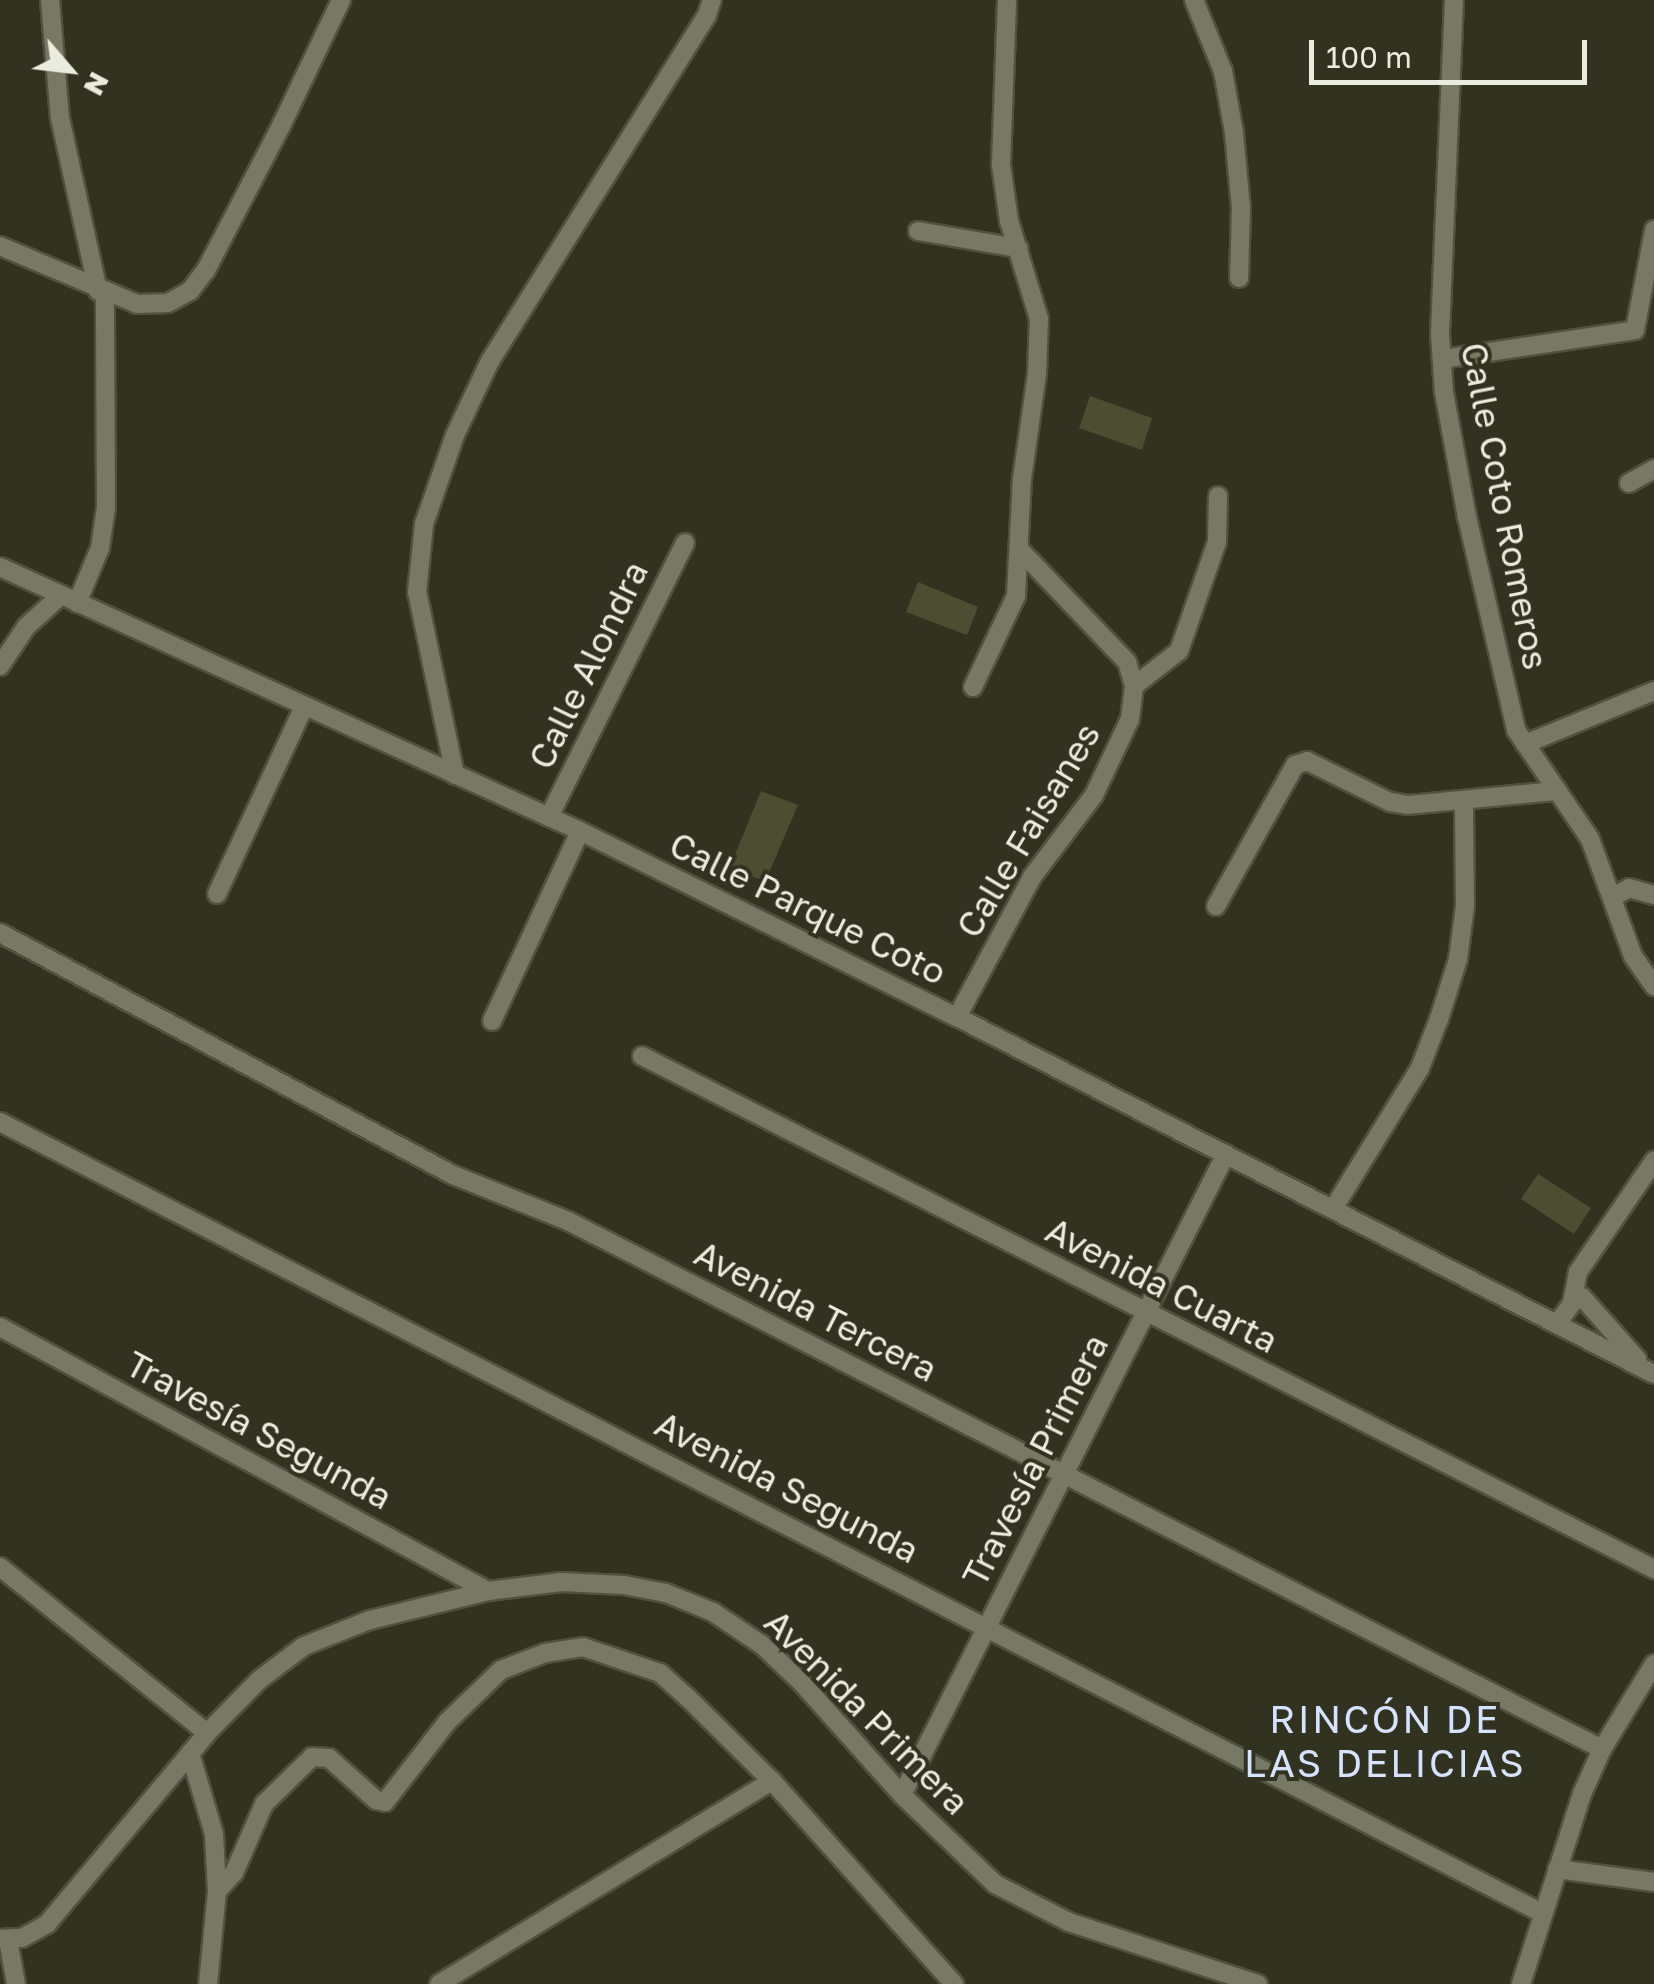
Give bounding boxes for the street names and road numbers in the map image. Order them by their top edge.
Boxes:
street label: Calle Coto Romeros [1453,339,1557,673]
street label: Calle Alondra [520,555,656,775]
street label: Calle Faisanes [948,715,1108,945]
street label: Calle Parque Coto [663,823,953,993]
street label: Avenida Cuarta [1039,1209,1285,1361]
street label: Avenida Tercera [688,1232,944,1390]
street label: Travesía Primera [953,1327,1117,1593]
street label: Travesía Segunda [119,1342,399,1518]
street label: Avenida Segunda [648,1403,926,1571]
street label: Avenida Primera [756,1601,978,1823]

